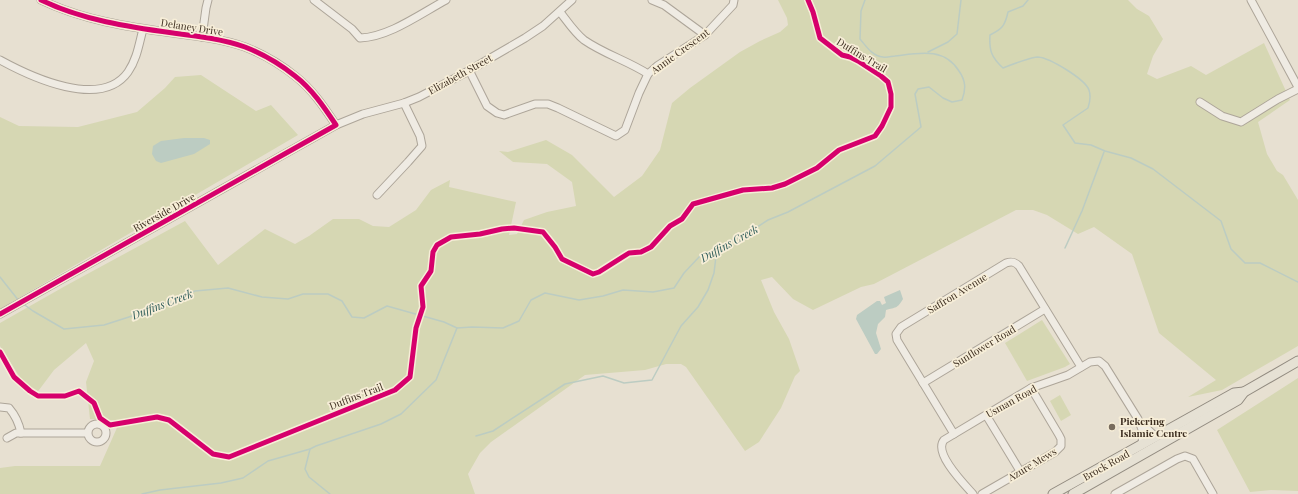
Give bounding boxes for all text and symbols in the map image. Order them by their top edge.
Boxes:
street label: Delaney Drive [160,15,224,39]
street label: Annie Crescent [647,25,712,77]
street label: Duffins Trail [834,34,890,76]
street label: Elizabeth Street [426,50,495,97]
street label: Riverside Drive [130,189,198,235]
water label: Duffins Creek [696,221,761,266]
street label: Saffron Avenue [924,270,990,316]
water label: Duffins Creek [128,285,195,323]
street label: Sunflower Road [950,322,1018,370]
street label: Duffins Trail [327,379,385,413]
street label: Usman Road [983,381,1039,421]
place label: Pickering Islamic Centre [1120,414,1187,440]
marker: Pickering Islamic Centre [1107,422,1117,432]
street label: Azure Mews [1004,444,1059,485]
street label: Brock Road [1080,446,1132,484]

